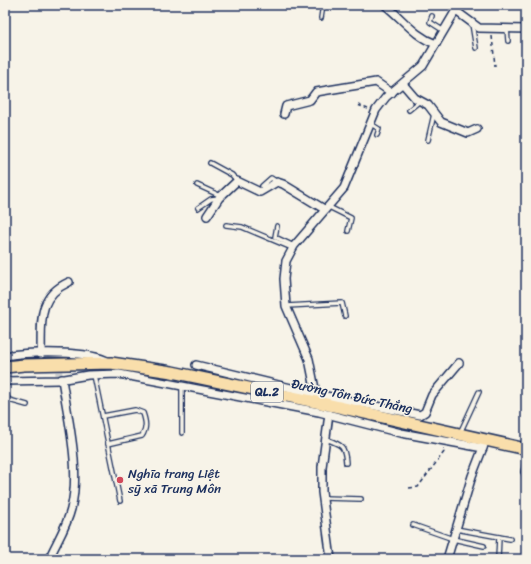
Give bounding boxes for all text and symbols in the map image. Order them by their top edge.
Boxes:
street label: Đường Tôn Đức Thắng [289,372,415,420]
road number: QL.2 [251,382,283,402]
place label: Nghĩa trang Liệt sỹ xã Trung Môn [127,462,221,500]
marker: Nghĩa trang Liệt sỹ xã Trung Môn [115,475,125,485]

